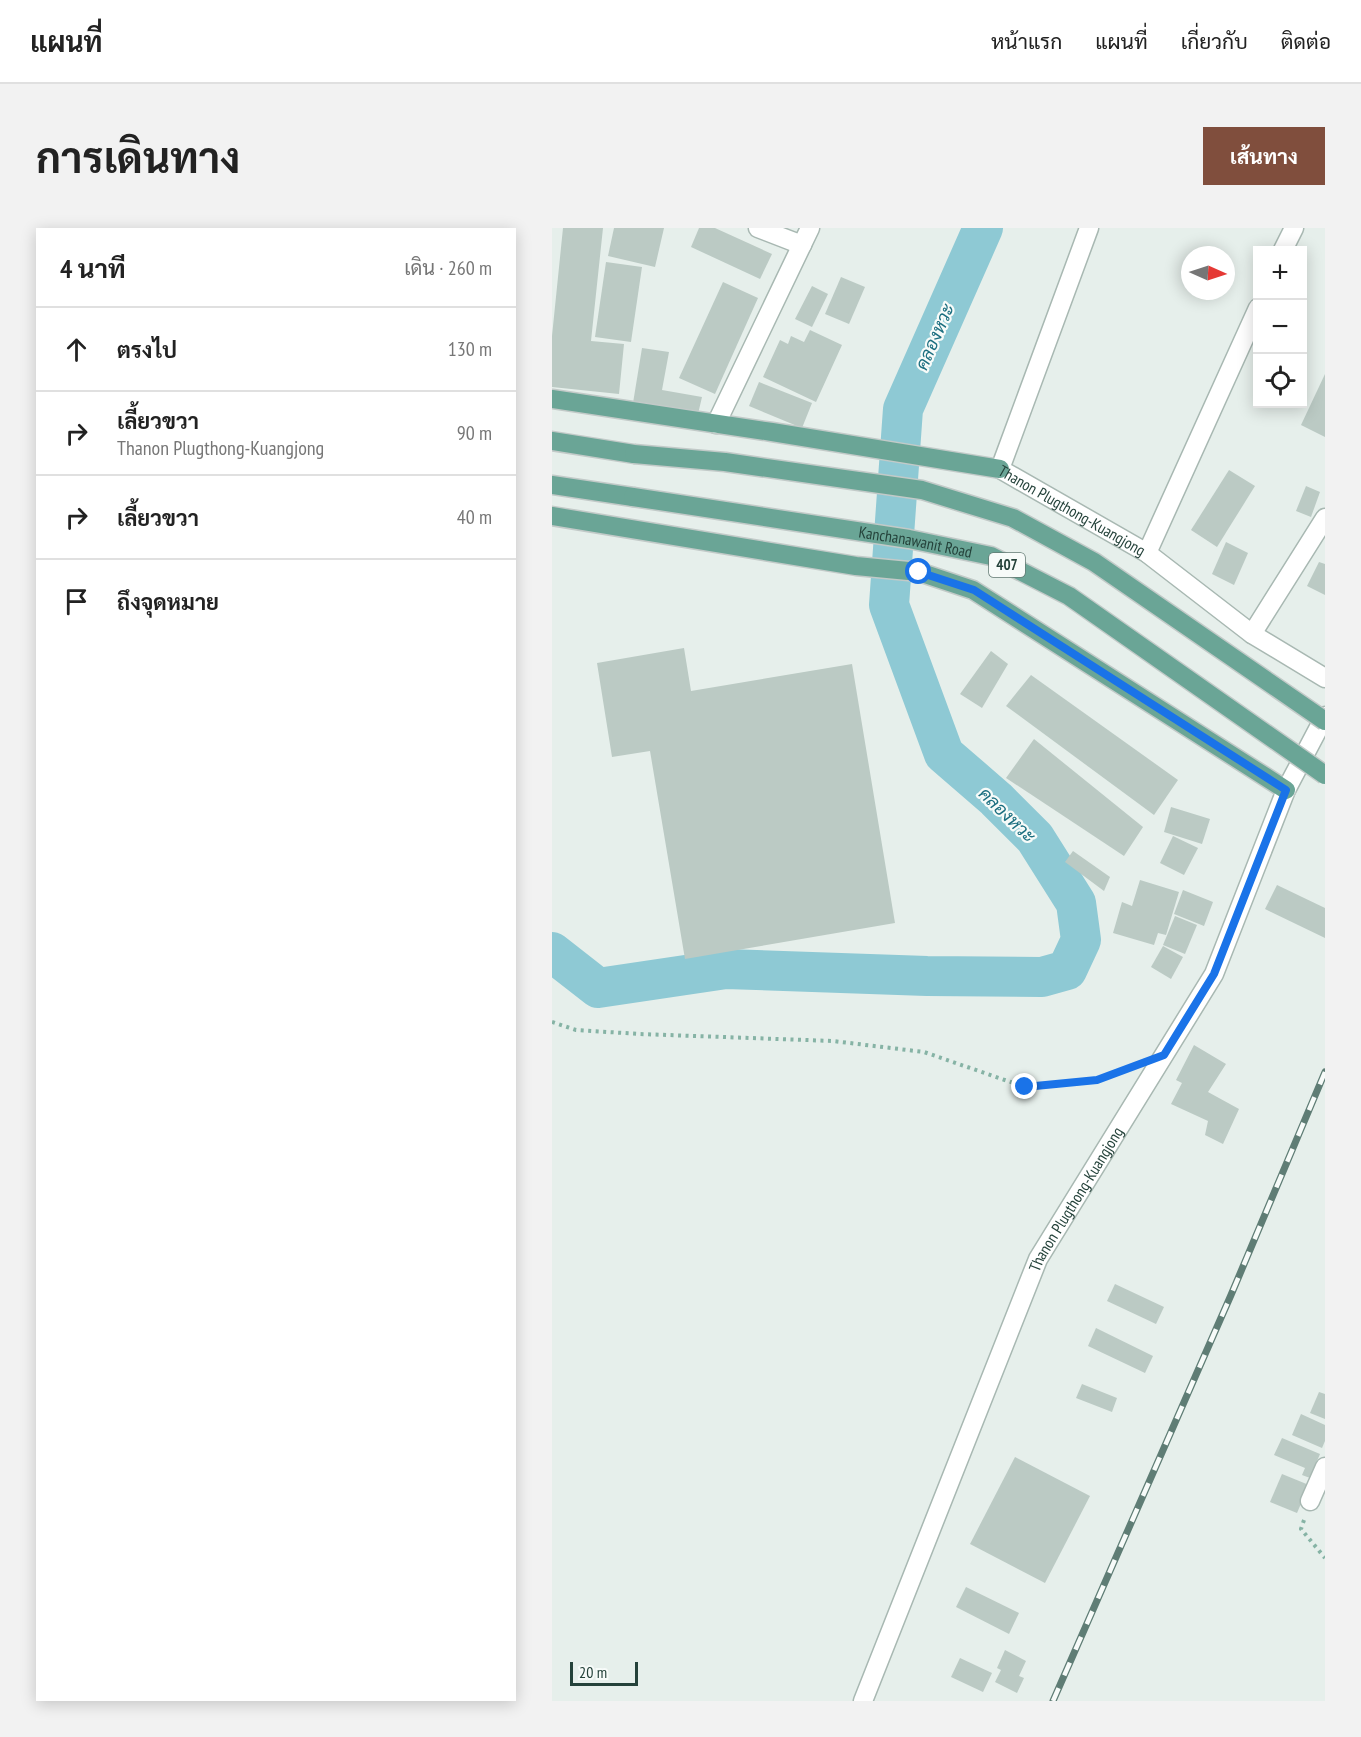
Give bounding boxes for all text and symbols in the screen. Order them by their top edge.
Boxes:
text: แผนที่ [30,23,103,60]
text: หน้าแรก [991,28,1062,55]
text: แผนที่ [1095,28,1148,55]
text: เกี่ยวกับ [1181,28,1248,55]
text: ติดต่อ [1281,28,1331,55]
button: เส้นทาง [1203,127,1325,185]
text: การเดินทาง [36,130,240,185]
north arrow [1181,246,1235,300]
map controls [1253,246,1307,408]
button: + [1253,246,1307,300]
text: 4 นาที [60,252,126,285]
text: เดิน · 260 m [404,255,492,281]
water label: คลองหวะ [910,300,960,374]
button: − [1253,300,1307,354]
icon: ahead [60,333,93,366]
text: ตรงไป [117,336,177,364]
text: 130 m [448,336,492,362]
button: locate [1253,354,1307,408]
text: เลี้ยวขวา [117,407,199,435]
icon: right [60,417,93,450]
text: 90 m [457,420,492,446]
text: Thanon Plugthong-Kuangjong [117,435,324,461]
street label: Thanon Plugthong-Kuangjong [995,460,1149,560]
icon: right [60,501,93,534]
text: เลี้ยวขวา [117,504,199,532]
text: 40 m [457,504,492,530]
street label: Kanchanawanit Road [857,521,974,562]
road number: 407 [989,553,1025,577]
route start [905,558,931,584]
icon: arrive [60,585,93,618]
text: ถึงจุดหมาย [117,588,219,616]
water label: คลองหวะ [974,782,1041,848]
route end [1011,1073,1037,1099]
street label: Thanon Plugthong-Kuangjong [1024,1123,1127,1274]
scale bar [570,1659,638,1686]
text: 20 m [579,1662,607,1682]

